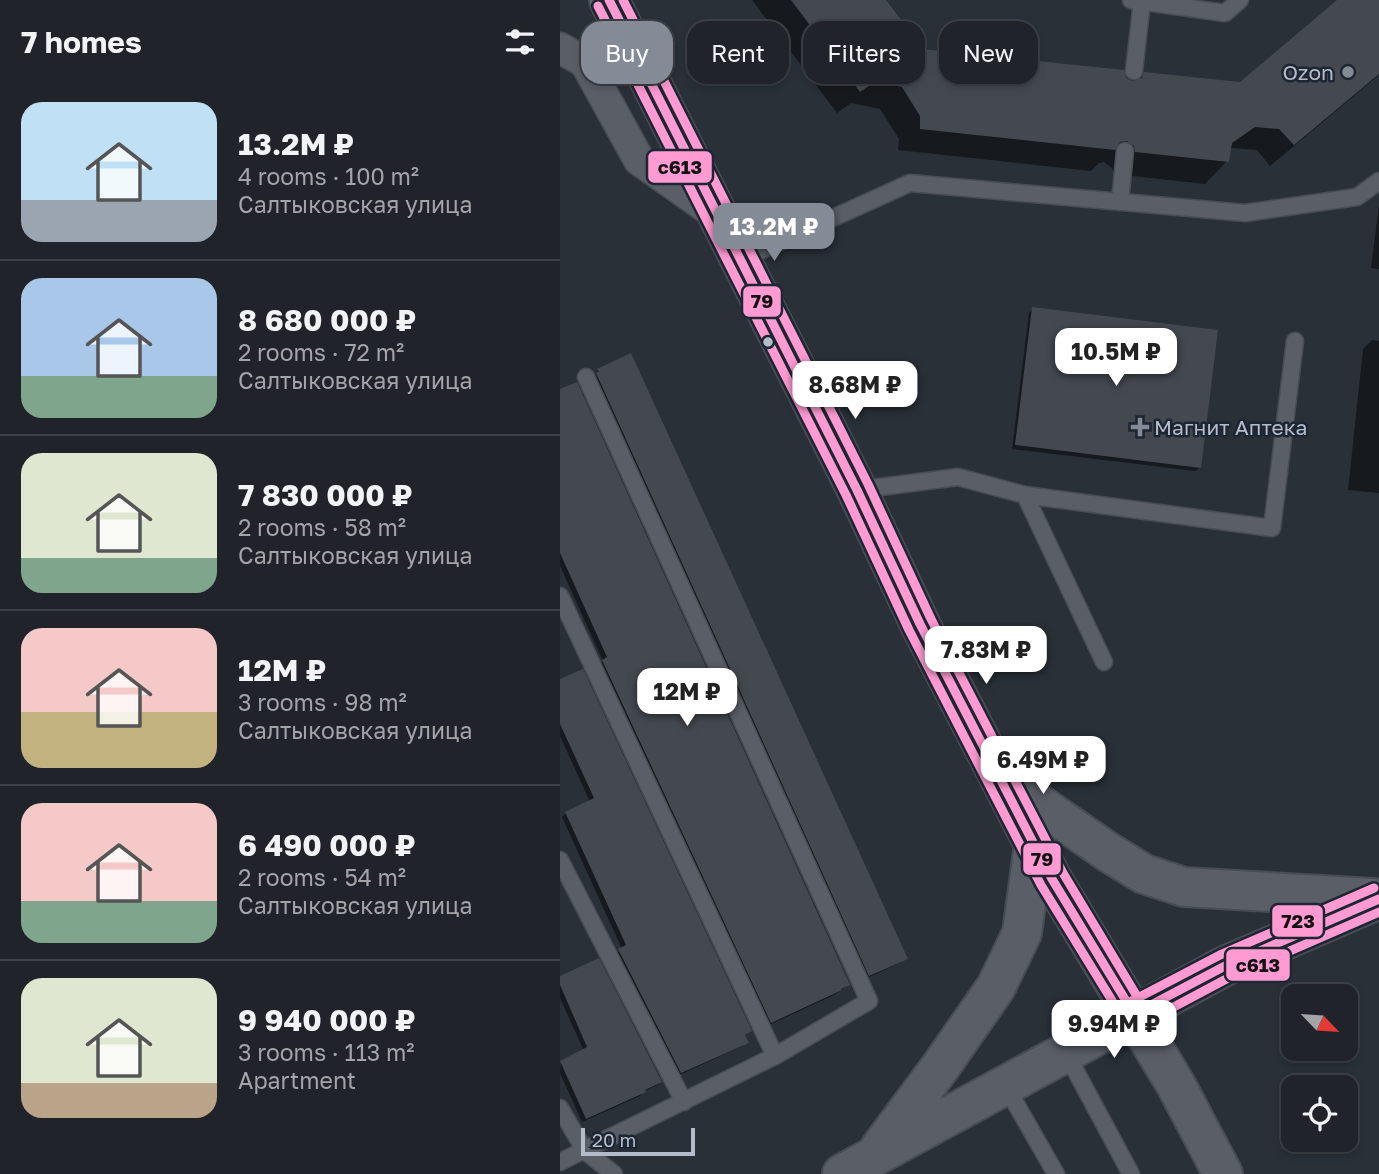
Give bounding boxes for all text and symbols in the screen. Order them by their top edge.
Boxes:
chip: Buy [581,21,673,84]
chip: Rent [687,21,789,84]
chip: Filters [803,21,925,84]
chip: New [939,21,1038,84]
icon: filters [501,23,539,61]
text: 7 homes [21,24,142,60]
place label: Ozon [1282,59,1334,85]
marker: Ozon [1340,64,1356,80]
text: 13.2M ₽ [238,126,354,162]
icon: home [77,130,161,214]
line badge: с613 [647,150,713,184]
text: с613 [658,155,702,178]
text: 4 rooms · 100 m² [238,162,419,190]
text: Салтыковская улица [238,190,473,218]
pin: 13.2M ₽ [709,204,839,263]
text: 13.2M ₽ [729,212,819,240]
line badge: 79 [742,285,782,318]
text: 79 [751,289,773,312]
text: 8 680 000 ₽ [238,302,416,338]
icon: home [77,306,161,390]
pin: 10.5M ₽ [1051,328,1181,388]
unlabelled marker [761,335,775,349]
text: 10.5M ₽ [1071,337,1161,365]
text: 2 rooms · 72 m² [238,338,404,366]
pin: 8.68M ₽ [790,362,920,421]
text: Салтыковская улица [238,366,473,394]
text: 8.68M ₽ [808,370,902,398]
place label: Магнит Аптека [1154,414,1307,440]
marker: Магнит Аптека [1132,419,1148,435]
text: 7 830 000 ₽ [238,477,413,513]
icon: home [77,481,161,565]
text: 2 rooms · 58 m² [238,513,406,541]
text: Салтыковская улица [238,541,473,569]
pin: 7.83M ₽ [921,626,1051,686]
text: 7.83M ₽ [941,635,1031,663]
text: 12M ₽ [238,652,326,688]
icon: home [77,656,161,740]
pin: 12M ₽ [638,668,736,728]
text: 12M ₽ [653,677,721,705]
text: 3 rooms · 98 m² [238,688,407,716]
text: Салтыковская улица [238,716,473,744]
pin: 6.49M ₽ [978,736,1108,796]
text: 6.49M ₽ [997,745,1089,773]
text: 6 490 000 ₽ [238,827,416,863]
icon: home [77,831,161,915]
line badge: 79 [1022,842,1062,876]
text: 79 [1031,847,1053,870]
text: 2 rooms · 54 m² [238,863,406,891]
text: Салтыковская улица [238,891,473,919]
line badge: 723 [1271,904,1324,938]
text: 723 [1281,909,1315,932]
line badge: с613 [1225,948,1291,982]
text: с613 [1236,953,1280,976]
north arrow [1281,984,1358,1060]
map controls [1281,984,1358,1152]
pin: 9.94M ₽ [1049,1000,1179,1060]
text: 9 940 000 ₽ [238,1002,416,1038]
icon: home [77,1006,161,1090]
text: 9.94M ₽ [1068,1009,1160,1037]
text: 3 rooms · 113 m² [238,1038,415,1066]
text: Apartment [238,1066,356,1094]
button: locate [1281,1075,1358,1152]
scale bar [581,1125,695,1157]
text: 20 m [592,1128,636,1151]

